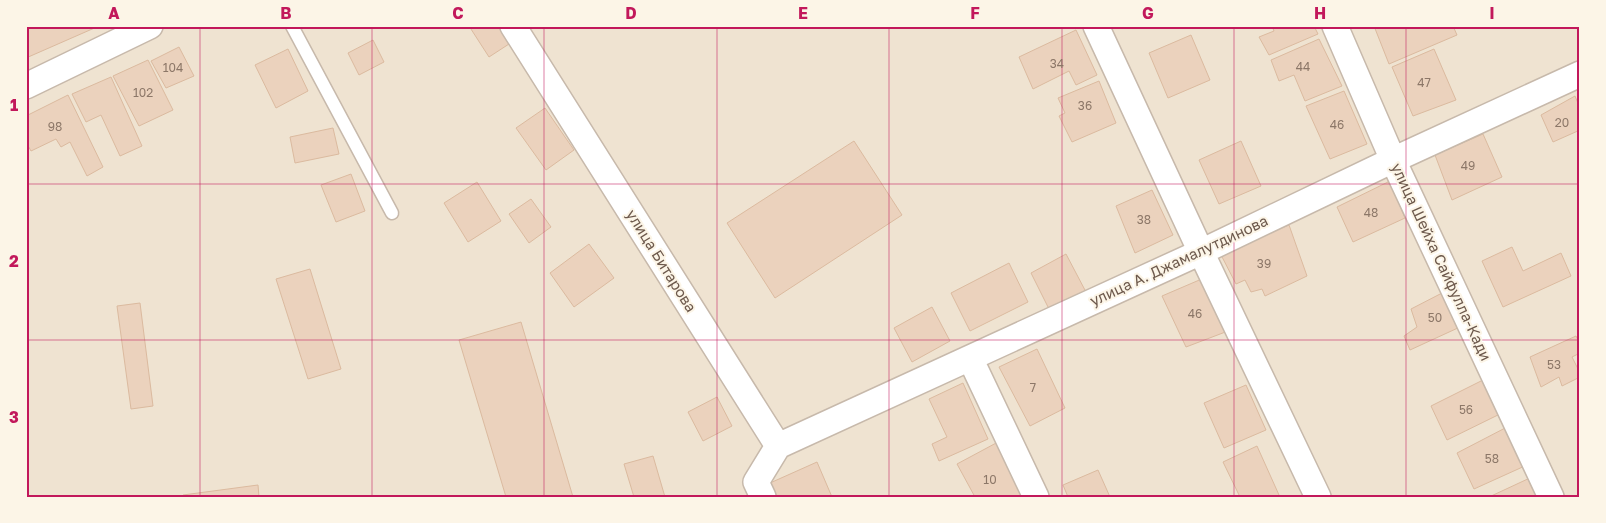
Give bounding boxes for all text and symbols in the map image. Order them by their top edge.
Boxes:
text: A [108,3,120,23]
text: B [280,3,292,23]
text: C [452,3,464,23]
text: D [625,3,637,23]
text: E [798,3,808,23]
text: F [970,3,980,23]
text: G [1142,3,1154,23]
text: H [1314,3,1326,23]
text: I [1489,3,1495,23]
house number: 34 [1050,56,1064,71]
house number: 44 [1296,59,1310,74]
house number: 104 [163,60,183,75]
house number: 47 [1417,75,1431,90]
house number: 102 [133,85,153,100]
text: 1 [10,95,18,115]
house number: 36 [1078,98,1092,113]
house number: 20 [1555,115,1569,130]
house number: 46 [1330,117,1344,132]
house number: 98 [48,119,62,134]
house number: 49 [1461,158,1475,173]
street label: улица Шейха Сайфулла-Кади [1388,160,1496,363]
house number: 48 [1364,205,1378,220]
street label: улица Битарова [623,206,701,315]
street label: улица А. Джамалутдинова [1087,211,1270,309]
house number: 38 [1137,212,1151,227]
text: 2 [9,251,19,271]
house number: 39 [1257,256,1271,271]
house number: 46 [1188,306,1202,321]
house number: 50 [1428,310,1442,325]
house number: 53 [1547,357,1561,372]
house number: 7 [1030,380,1036,395]
house number: 56 [1459,402,1473,417]
text: 3 [9,407,19,427]
house number: 58 [1485,451,1499,466]
house number: 10 [983,472,997,487]

